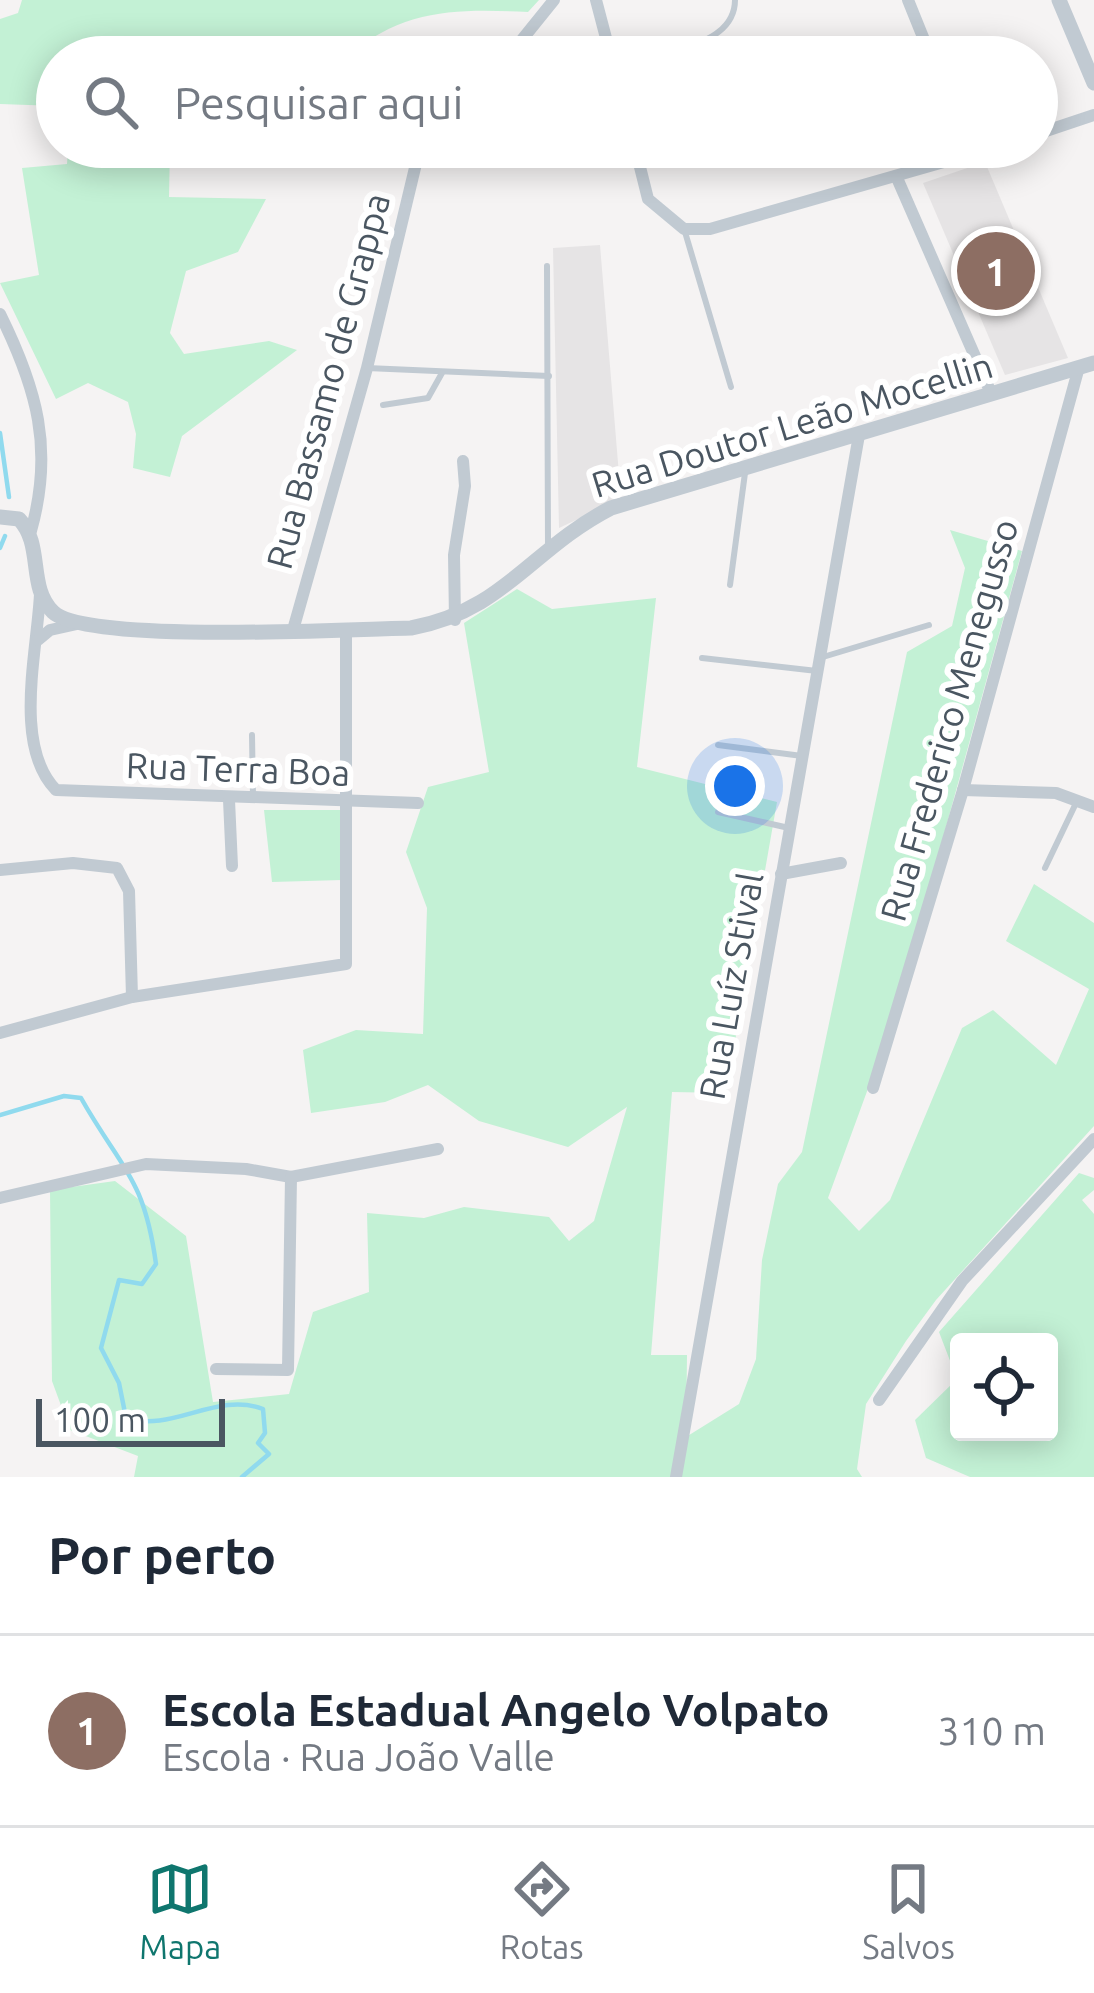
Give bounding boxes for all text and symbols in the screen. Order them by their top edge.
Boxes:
search box [36,36,1058,168]
icon: search [78,69,144,135]
text: Pesquisar aqui [174,77,463,128]
street label: Rua Bassamo de Grappa [258,189,397,573]
pin: 1 [957,226,1035,316]
street label: Rua Doutor Leão Mocellin [587,344,997,505]
street label: Rua Frederico Menegusso [871,514,1026,925]
street label: Rua Terra Boa [125,744,351,793]
your location [705,756,765,816]
street label: Rua Luíz Stival [690,869,771,1102]
map controls [950,1333,1058,1441]
button: locate [950,1333,1058,1441]
scale bar [36,1393,225,1446]
text: 100 m [54,1401,146,1438]
text: Por perto [48,1526,276,1584]
text: Escola Estadual Angelo Volpato [162,1684,830,1735]
text: 1 [76,1709,98,1752]
text: 310 m [937,1709,1046,1752]
text: Escola · Rua João Valle [162,1735,555,1778]
tab: Mapa [139,1856,221,1965]
tab: Rotas [500,1856,584,1965]
tab: Salvos [862,1856,955,1965]

